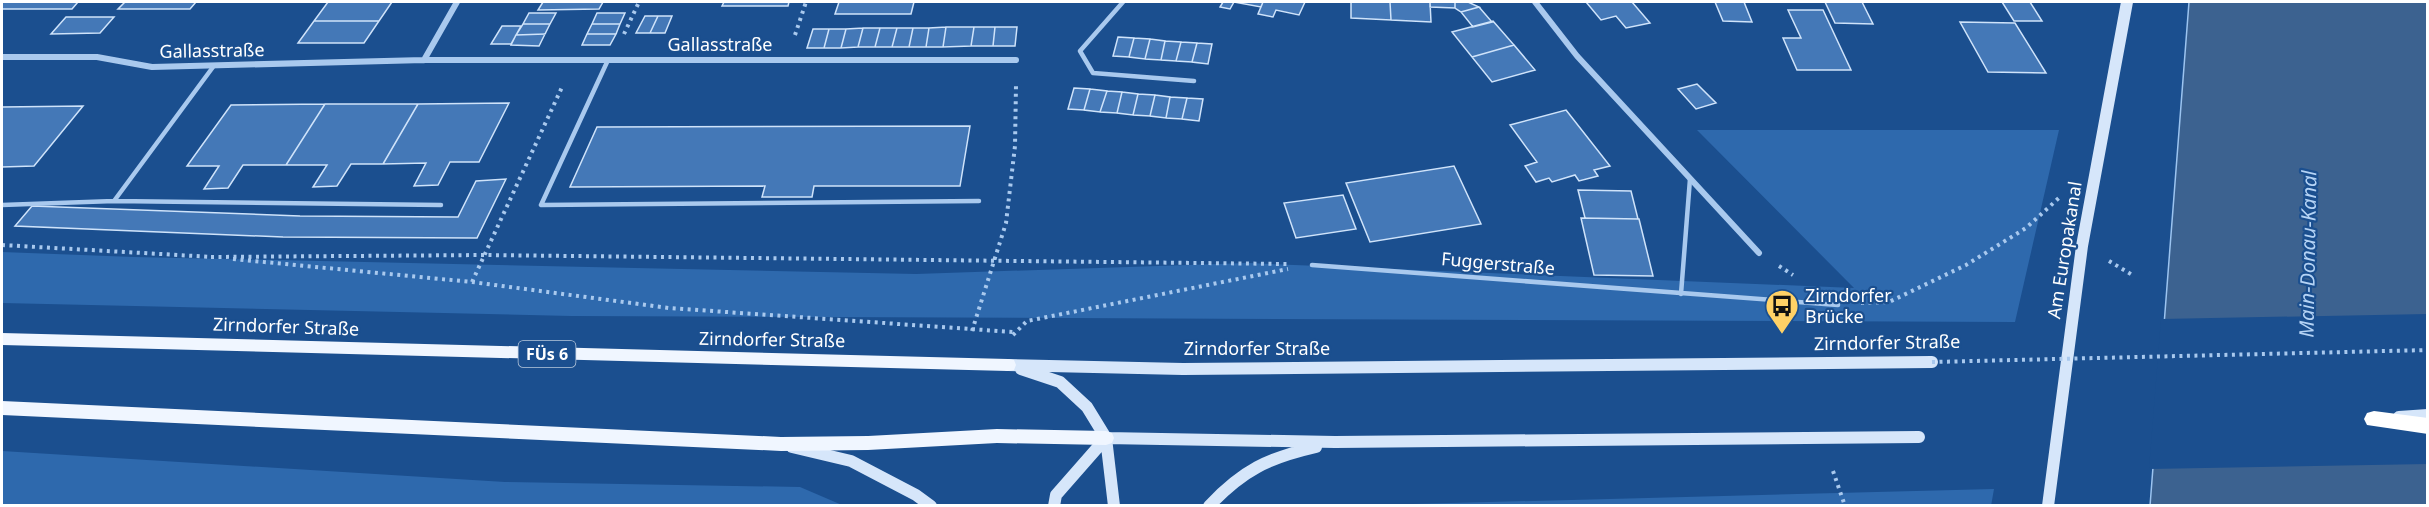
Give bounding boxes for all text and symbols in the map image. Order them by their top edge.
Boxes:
street label: Gallasstraße [667,32,773,56]
street label: Gallasstraße [159,37,265,63]
water label: Main-Donau-Kanal [2293,169,2322,338]
street label: Am Europakanal [2041,179,2087,320]
street label: Fuggerstraße [1440,246,1556,280]
place label: Zirndorfer Brücke [1805,283,1892,328]
bus stop icon: Zirndorfer Brücke [1764,288,1800,335]
street label: Zirndorfer Straße [212,311,360,341]
street label: Zirndorfer Straße [699,326,845,352]
street label: Zirndorfer Straße [1814,329,1960,355]
street label: Zirndorfer Straße [1184,336,1330,360]
road number: FÜs 6 [518,341,576,367]

